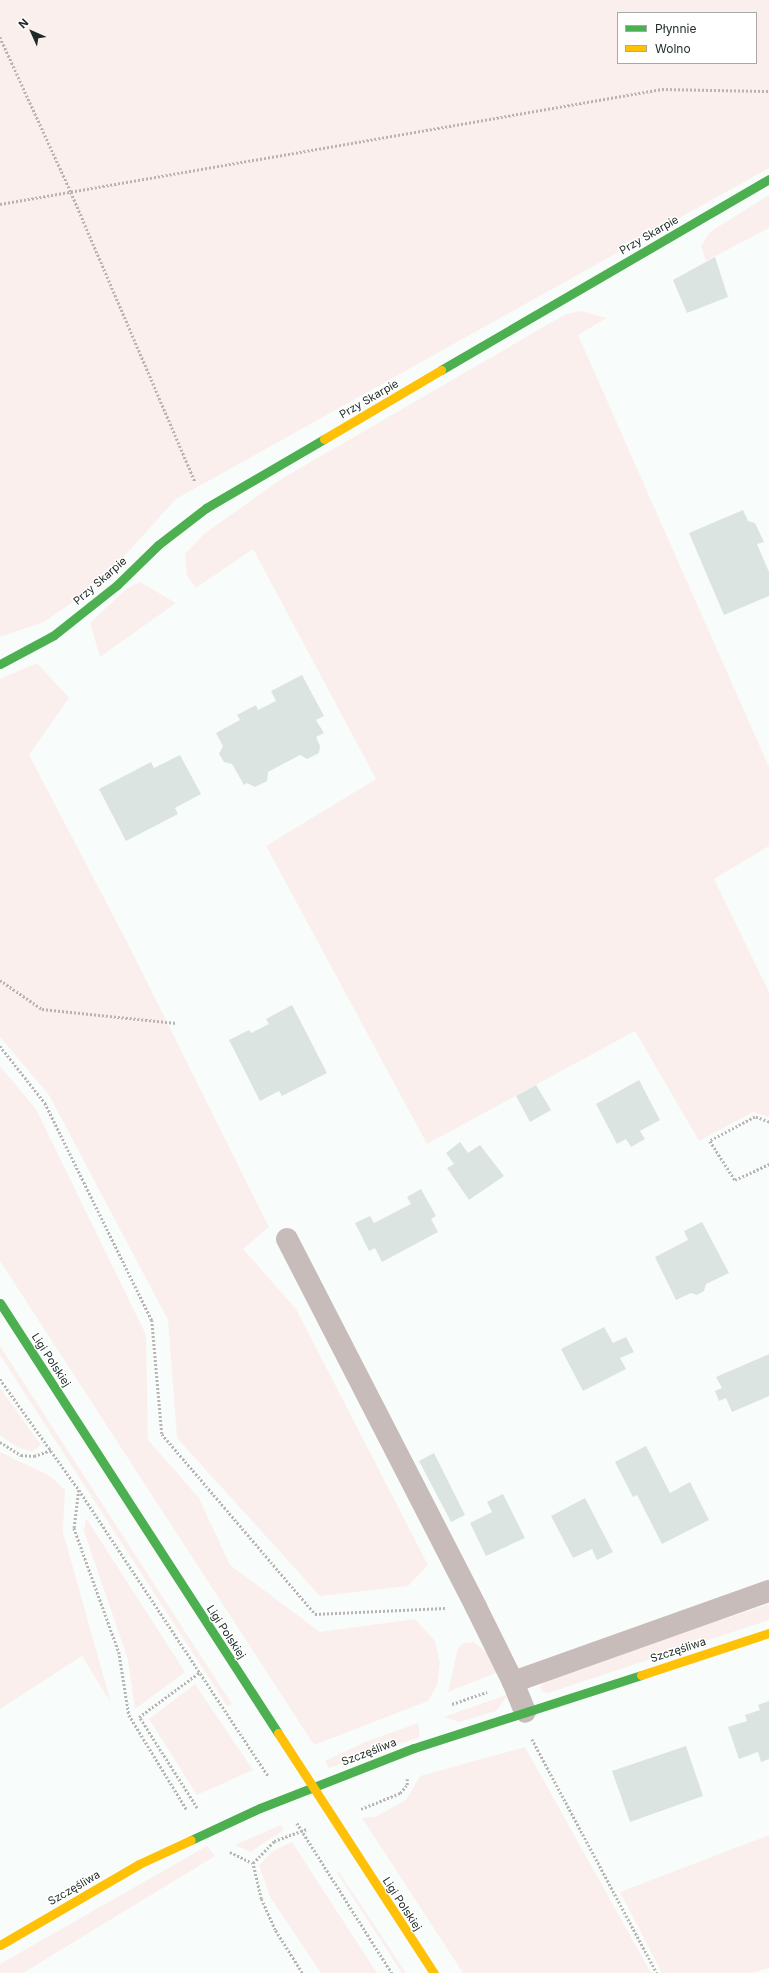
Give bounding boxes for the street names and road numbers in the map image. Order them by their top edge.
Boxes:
street label: Przy Skarpie [617,213,681,257]
street label: Przy Skarpie [337,377,401,421]
street label: Przy Skarpie [71,554,129,608]
street label: Ligi Polskiej [29,1331,73,1389]
street label: Ligi Polskiej [204,1603,248,1661]
street label: Szczęśliwa [649,1635,707,1665]
street label: Szczęśliwa [340,1735,398,1769]
street label: Szczęśliwa [46,1868,102,1908]
street label: Ligi Polskiej [380,1875,424,1933]

